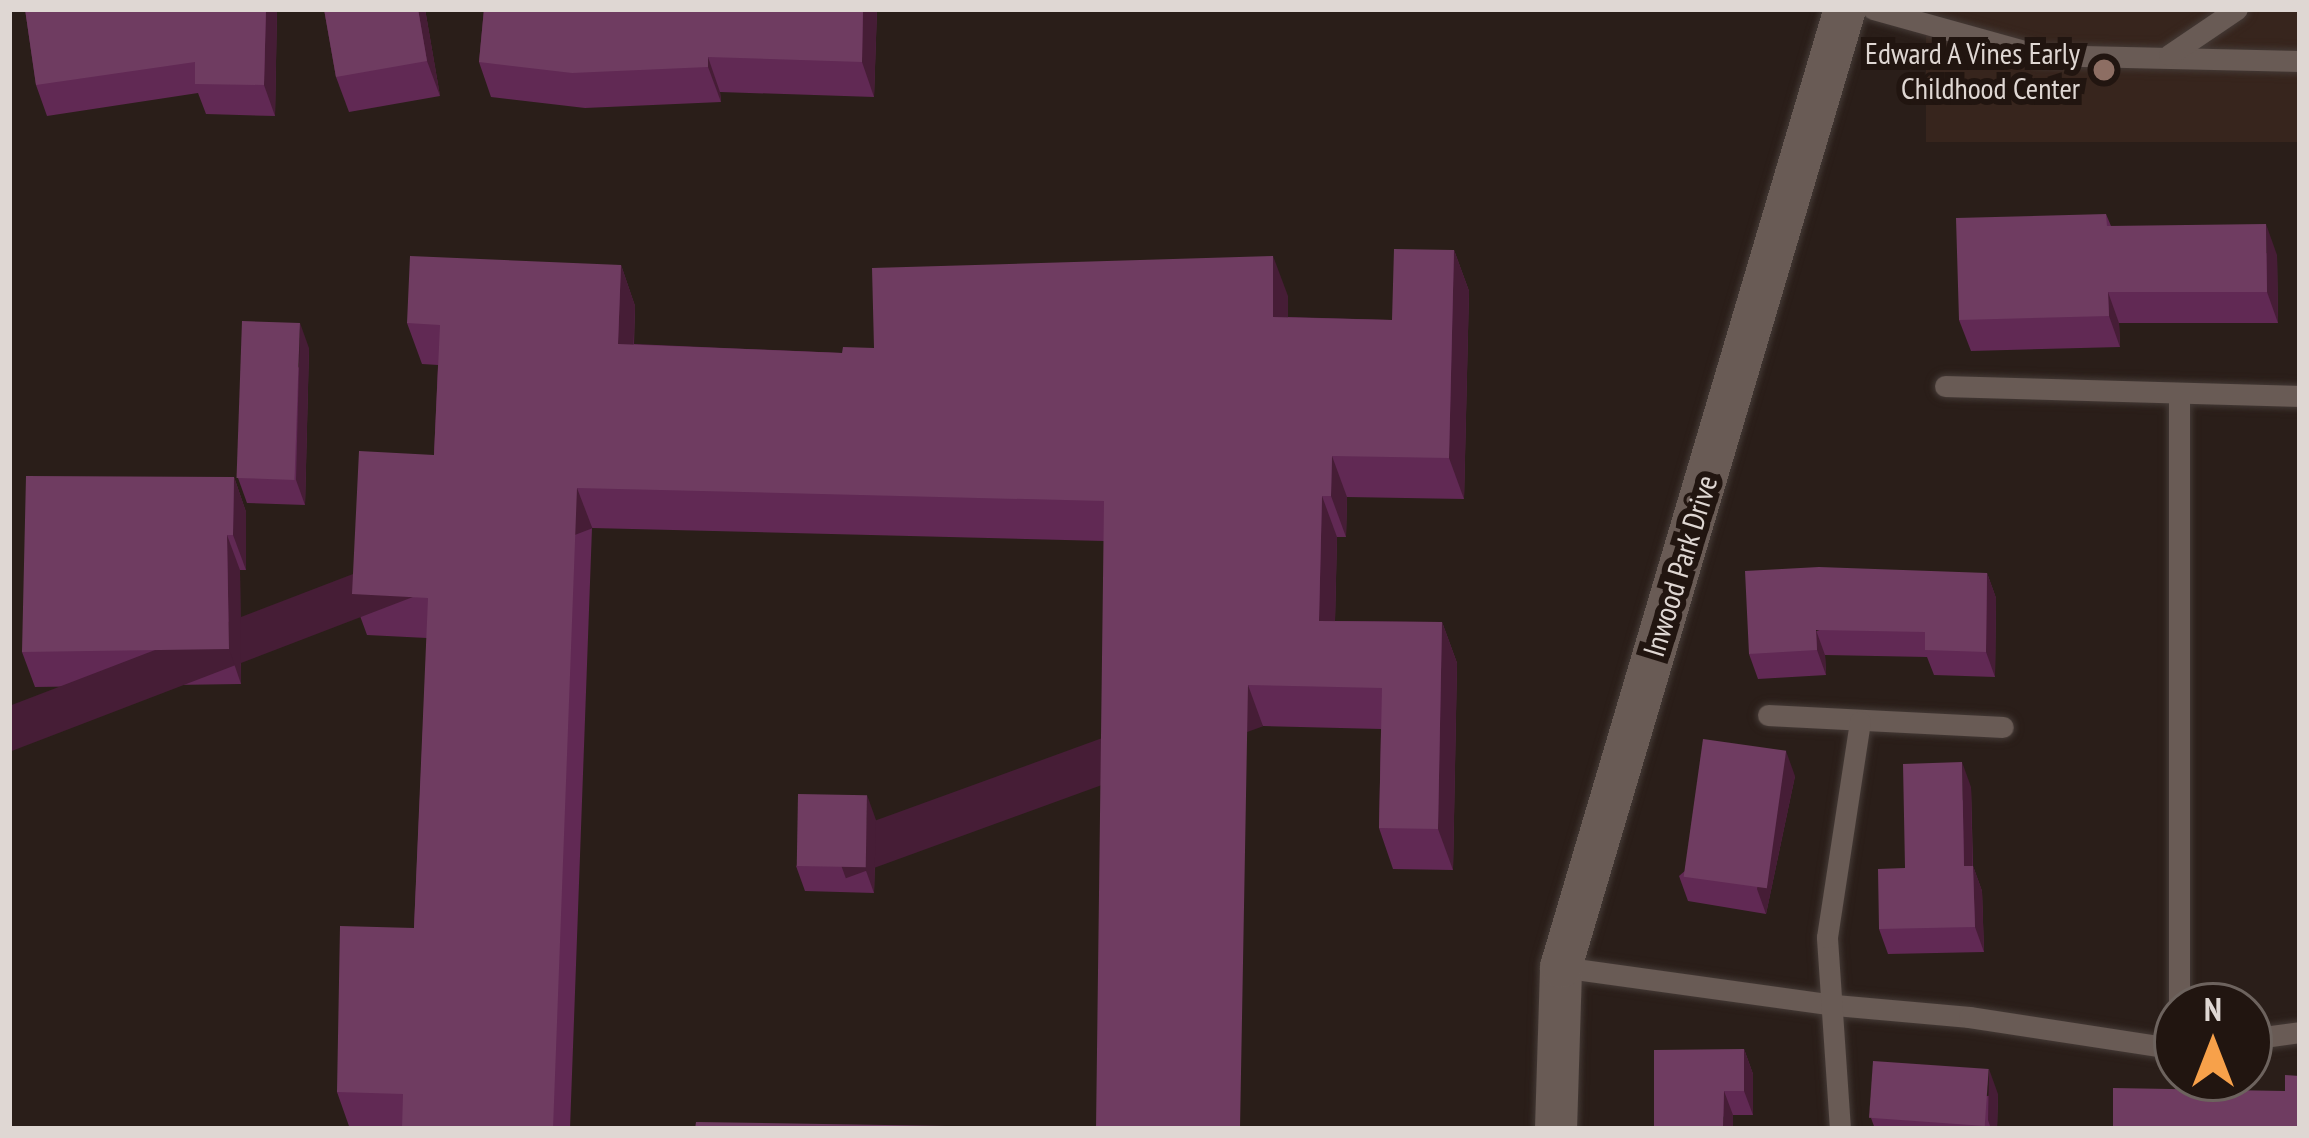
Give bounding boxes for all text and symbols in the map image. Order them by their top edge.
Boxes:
place label: Edward A Vines Early Childhood Center [1863,35,2080,106]
marker: Edward A Vines Early Childhood Center [2091,57,2117,83]
street label: Inwood Park Drive [1635,471,1725,661]
north arrow [2153,982,2273,1102]
text: N [2204,987,2222,1030]

